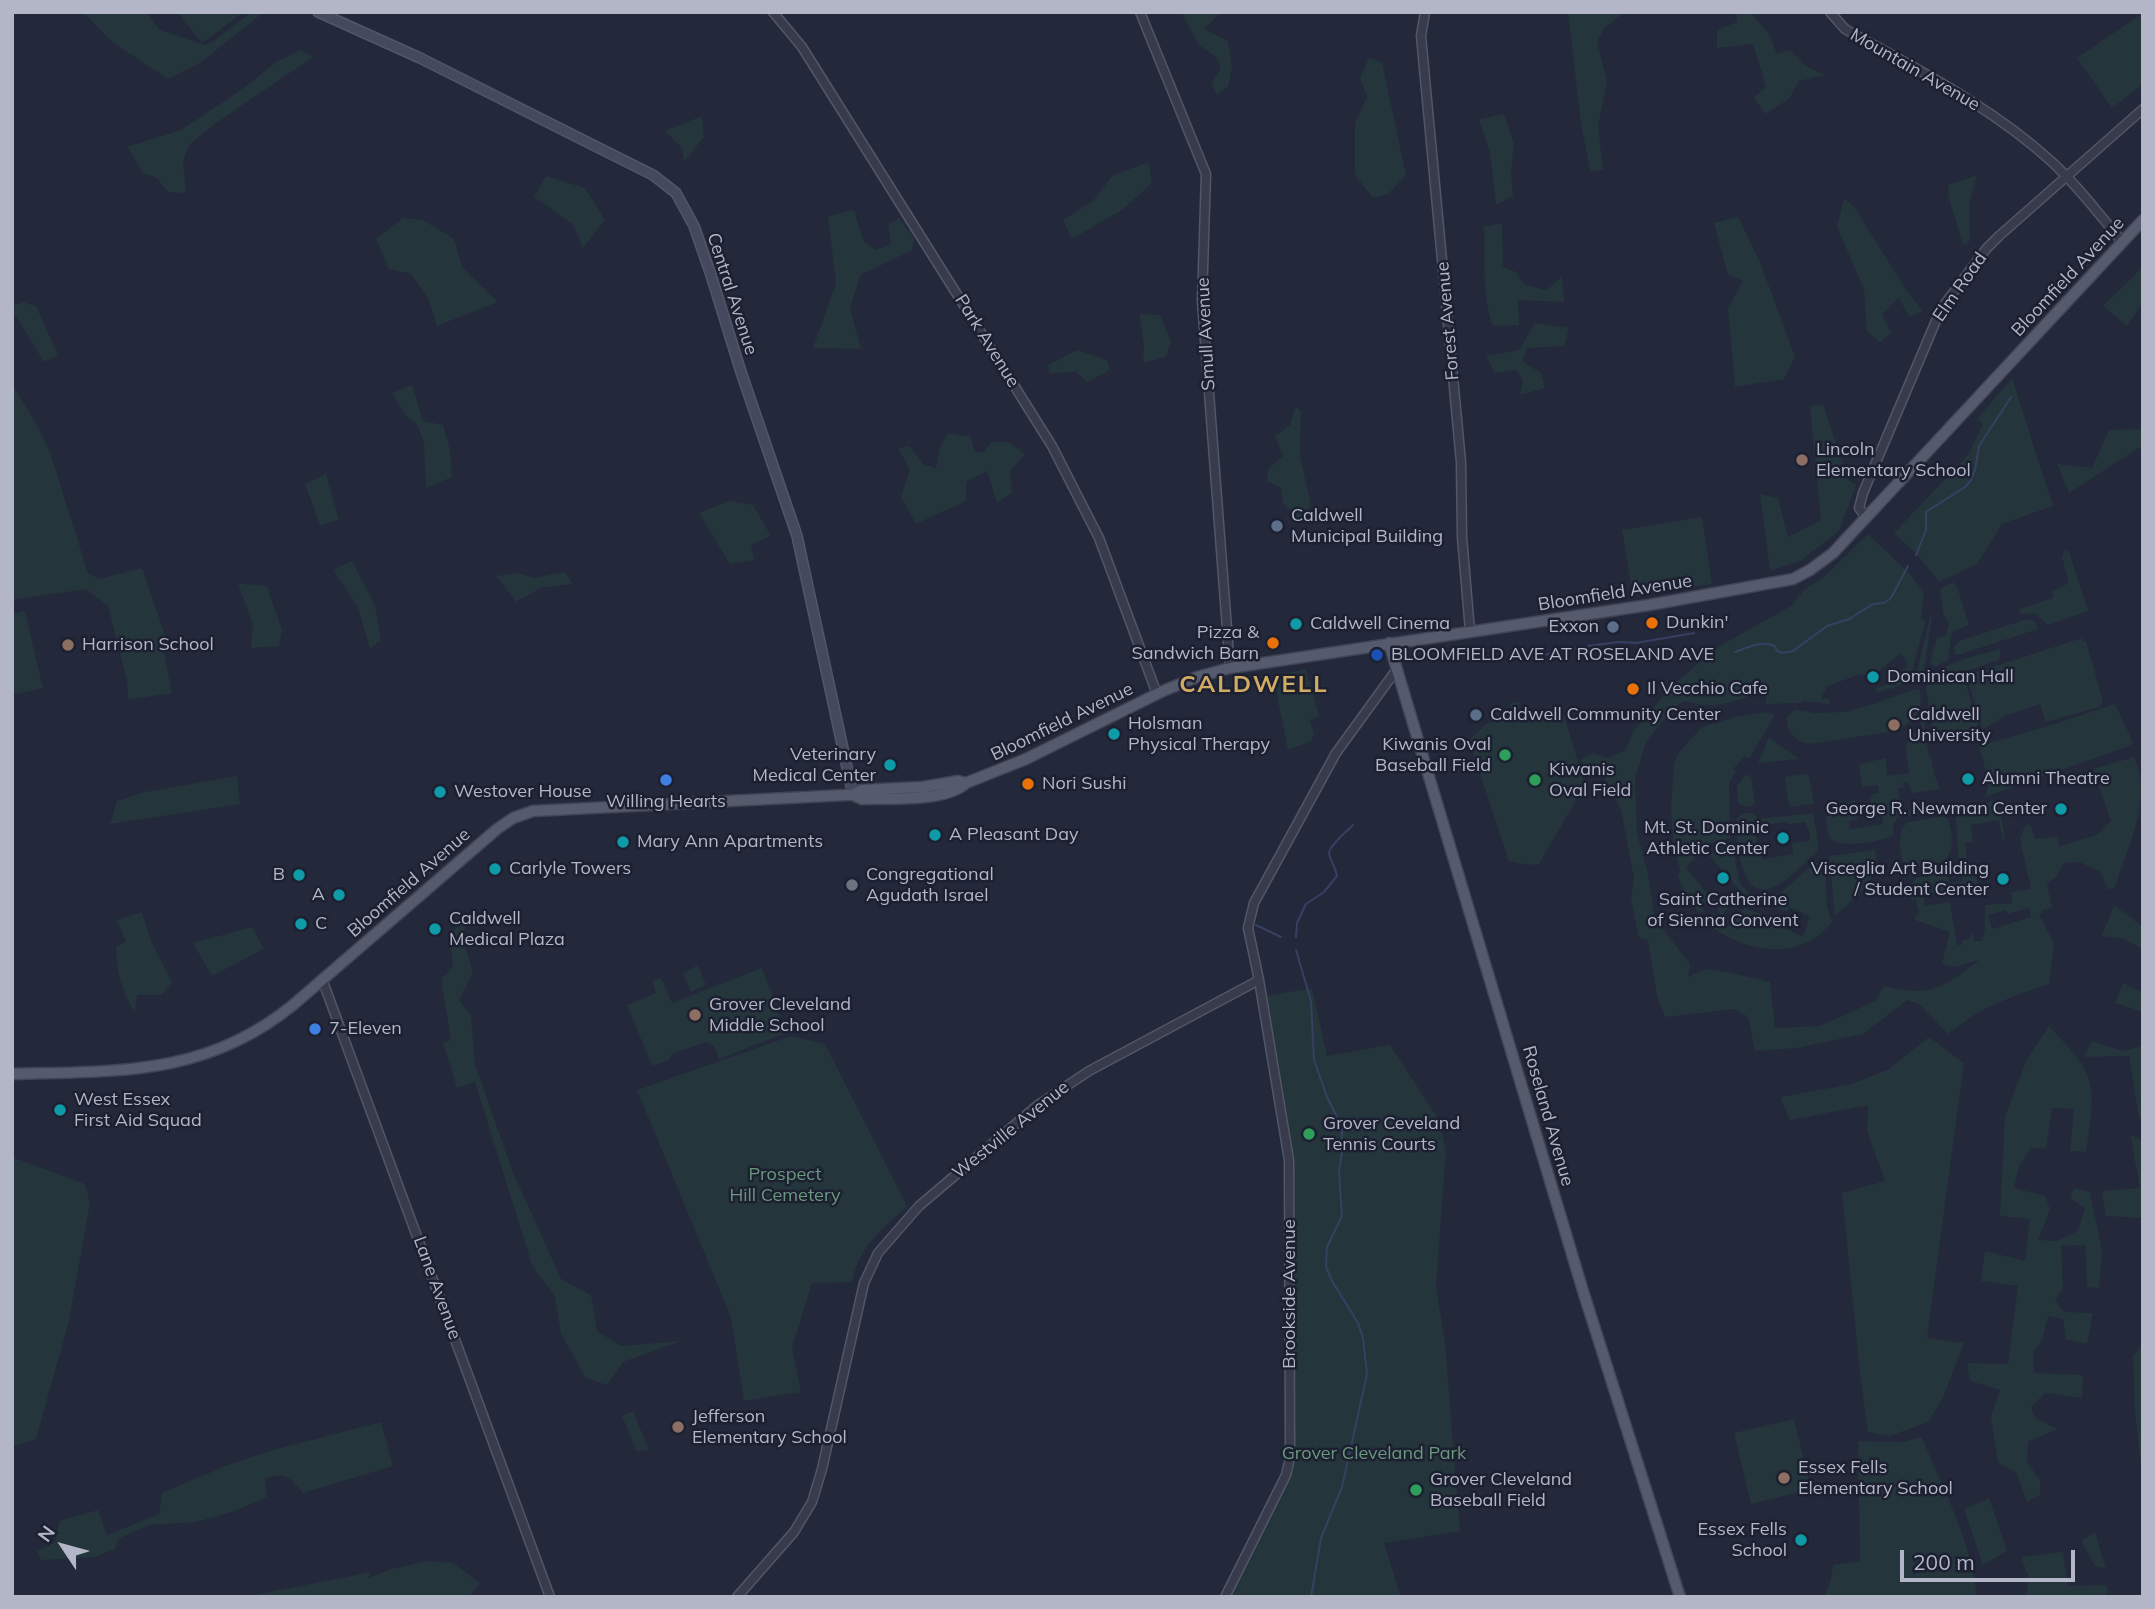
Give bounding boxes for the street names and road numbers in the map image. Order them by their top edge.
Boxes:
street label: Mountain Avenue [1846,24,1984,116]
street label: Bloomfield Avenue [2007,213,2129,341]
street label: Central Avenue [702,230,762,358]
street label: Elm Road [1928,248,1992,326]
street label: Forest Avenue [1432,261,1464,381]
street label: Smull Avenue [1192,277,1220,391]
street label: Park Avenue [950,291,1024,391]
street label: Bloomfield Avenue [1537,570,1693,616]
street label: Bloomfield Avenue [987,678,1137,766]
street label: Bloomfield Avenue [343,824,475,942]
street label: Roseland Avenue [1518,1043,1578,1189]
street label: Westville Avenue [948,1076,1074,1184]
street label: Brookside Avenue [1279,1219,1301,1369]
street label: Lane Avenue [408,1233,466,1343]

